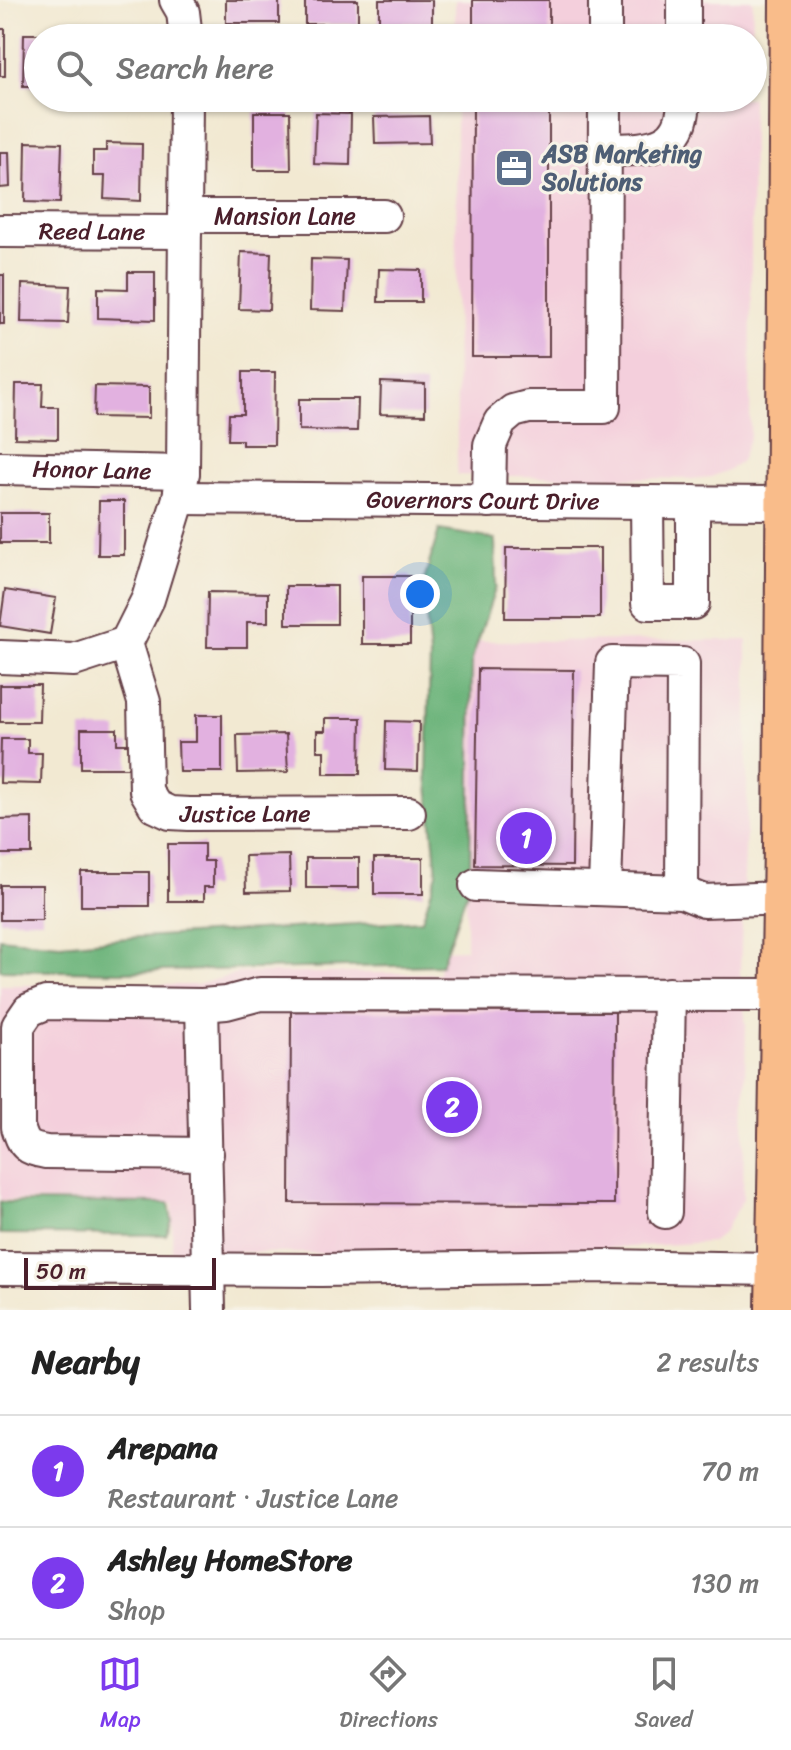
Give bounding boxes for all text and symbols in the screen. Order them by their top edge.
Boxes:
search box [24,24,767,112]
text: Search here [116,41,274,95]
icon: search [52,46,96,90]
place label: ASB Marketing Solutions [541,133,702,203]
office icon: ASB Marketing Solutions [493,147,535,189]
street label: Mansion Lane [214,195,356,237]
street label: Reed Lane [39,210,145,253]
street label: Honor Lane [32,448,152,492]
street label: Governors Court Drive [366,479,600,522]
your location [400,574,440,614]
street label: Justice Lane [178,792,311,835]
pin: 1 [500,808,552,868]
pin: 2 [426,1077,478,1137]
text: 50 m [36,1252,86,1291]
scale bar [24,1254,216,1290]
text: Nearby [32,1332,140,1392]
text: 2 results [657,1339,759,1385]
text: Arepana [108,1421,218,1475]
text: 1 [52,1448,64,1494]
text: 70 m [701,1448,759,1494]
text: Restaurant · Justice Lane [108,1475,398,1521]
text: Ashley HomeStore [108,1533,352,1587]
text: 2 [50,1560,66,1606]
text: 130 m [690,1560,759,1606]
text: Shop [108,1587,165,1633]
tab: Map [98,1652,142,1739]
tab: Directions [339,1652,438,1739]
tab: Saved [635,1652,693,1739]

